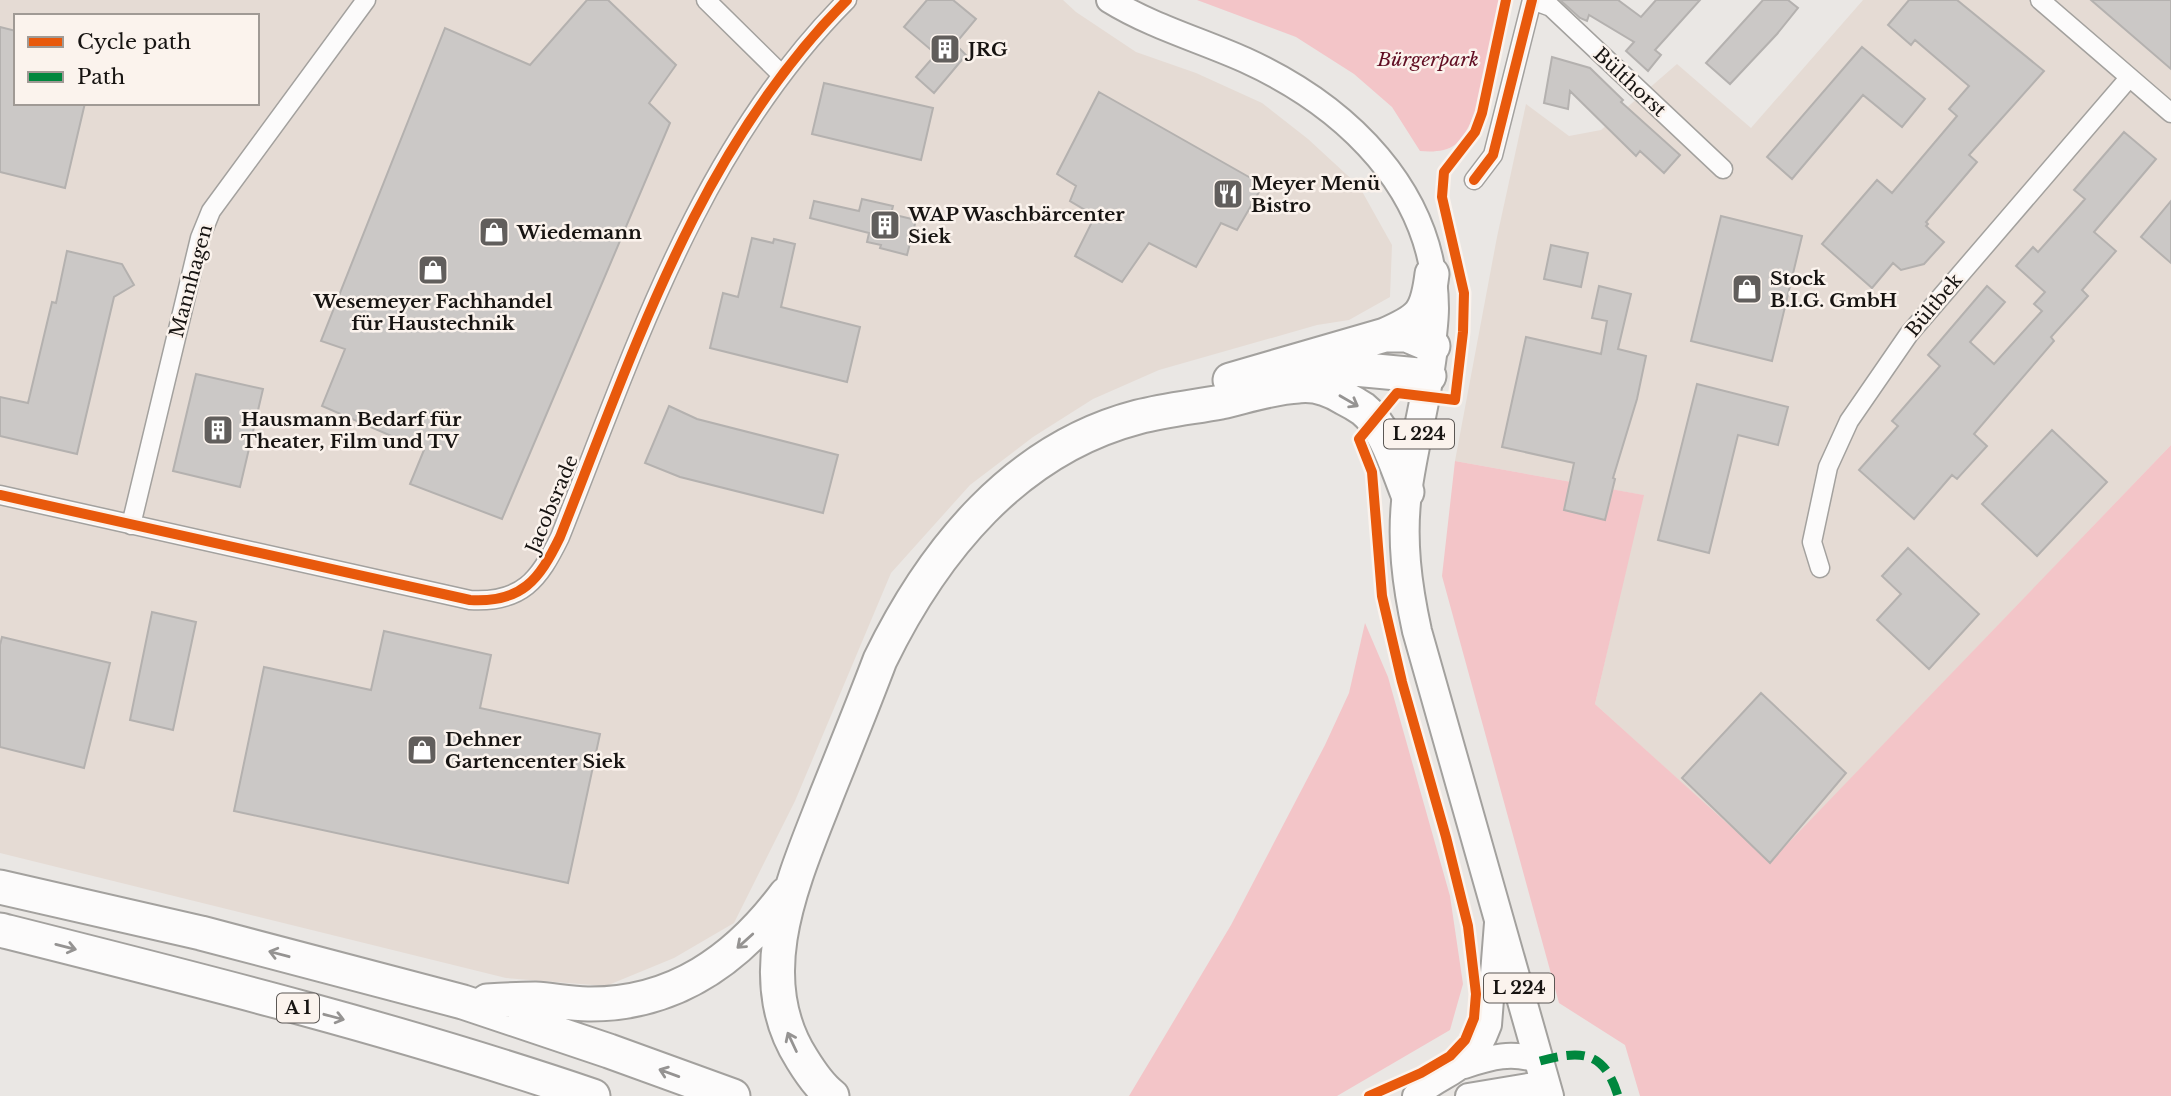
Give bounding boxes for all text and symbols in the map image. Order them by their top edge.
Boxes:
legend [14,14,259,105]
text: Cycle path [77,29,191,55]
building icon: JRG [928,32,962,66]
place label: JRG [964,38,1008,61]
street label: Bülthorst [1589,43,1672,122]
park label: Bürgerpark [1376,48,1479,71]
text: Path [77,64,125,90]
place label: Meyer Menü Bistro [1251,172,1381,217]
restaurant icon: Meyer Menü Bistro [1211,177,1245,211]
place label: WAP Waschbärcenter Siek [907,203,1125,248]
building icon: WAP Waschbärcenter Siek [868,208,902,242]
shop icon: Wiedemann [477,215,511,249]
place label: Wiedemann [516,221,642,244]
street label: Mannhagen [165,222,217,340]
shop icon: Wesemeyer Fachhandel für Haustechnik [416,253,450,287]
place label: Stock B.I.G. GmbH [1770,267,1897,312]
street label: Bültbek [1901,268,1967,341]
shop icon: Stock B.I.G. GmbH [1730,272,1764,306]
place label: Wesemeyer Fachhandel für Haustechnik [312,290,553,335]
one-way arrow [1339,394,1359,408]
place label: Hausmann Bedarf für Theater, Film und TV [241,408,462,453]
building icon: Hausmann Bedarf für Theater, Film und TV [201,413,235,447]
road number: L 224 [1384,420,1454,448]
street label: Jacobsrade [520,451,583,559]
place label: Dehner Gartencenter Siek [445,728,626,773]
shop icon: Dehner Gartencenter Siek [405,733,439,767]
one-way arrow [736,933,754,949]
one-way arrow [54,941,77,954]
one-way arrow [268,946,290,959]
road number: L 224 [1484,973,1554,1002]
road number: A 1 [277,993,319,1023]
one-way arrow [322,1012,344,1025]
one-way arrow [785,1032,799,1053]
one-way arrow [658,1065,680,1078]

